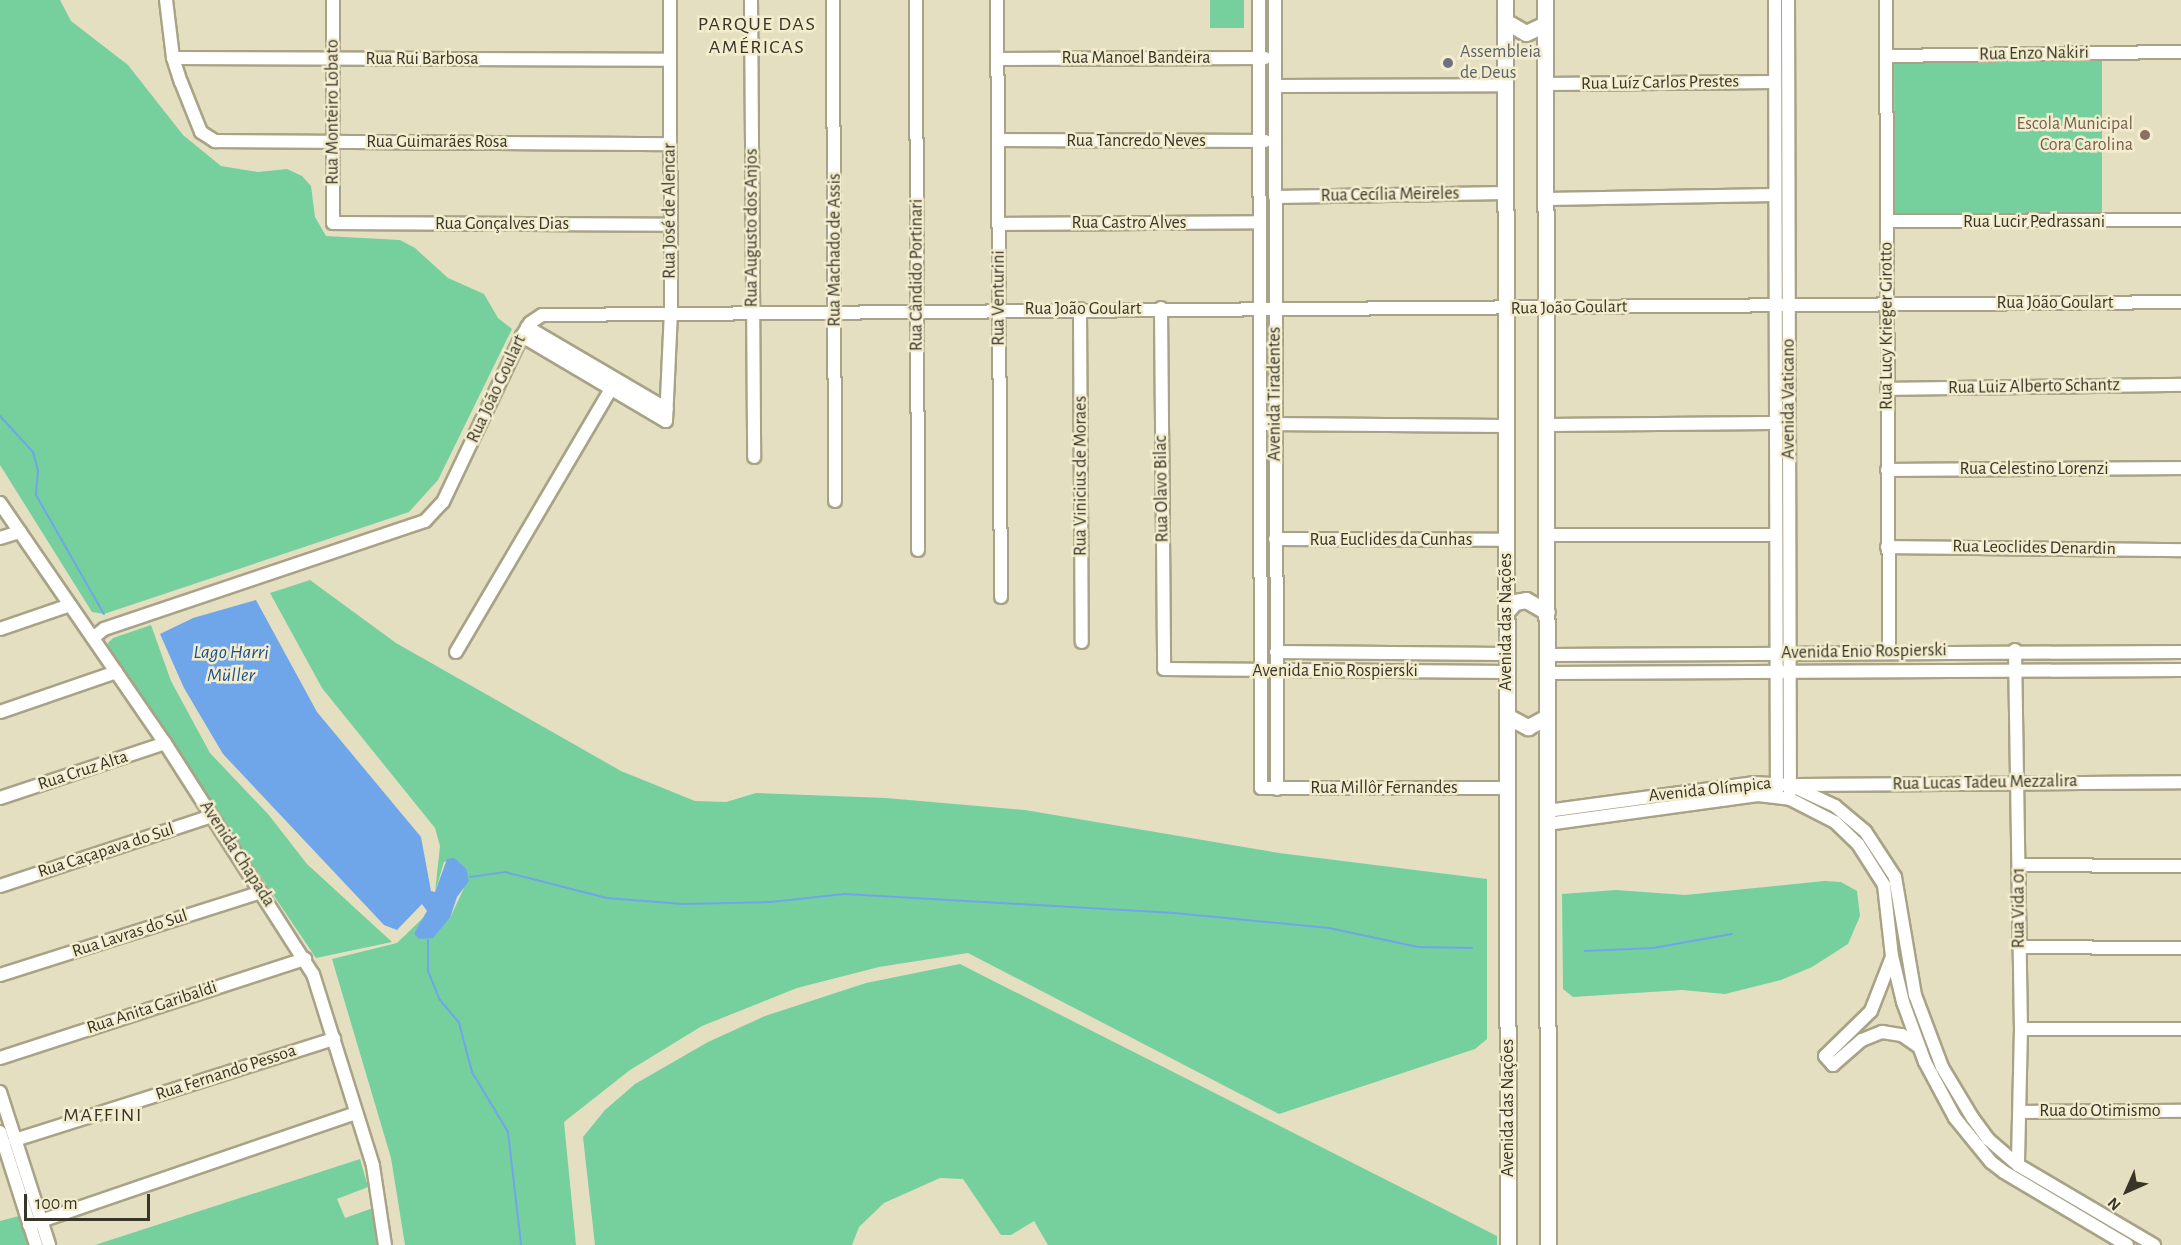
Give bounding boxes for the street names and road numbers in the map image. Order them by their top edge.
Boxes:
street label: Rua Monteiro Lobato [322,39,344,185]
street label: Rua Enzo Nakiri [1979,42,2089,66]
street label: Rua Manoel Bandeira [1061,47,1211,69]
street label: Rua Rui Barbosa [366,48,478,70]
street label: Rua Luíz Carlos Prestes [1581,71,1739,95]
street label: Rua Tancredo Neves [1066,130,1206,152]
street label: Rua Guimarães Rosa [366,131,508,153]
street label: Rua José de Alencar [659,143,681,279]
street label: Rua Augusto dos Anjos [741,149,763,307]
street label: Rua Machado de Assis [824,173,846,327]
street label: Rua Cecília Meireles [1320,183,1460,207]
street label: Rua Cândido Portinari [906,199,928,351]
street label: Rua Lucir Pedrassani [1963,211,2105,233]
street label: Rua Castro Alves [1072,212,1186,234]
street label: Rua Gonçalves Dias [435,213,569,235]
street label: Rua Lucy Krieger Girotto [1876,242,1898,410]
street label: Rua Venturini [988,250,1010,346]
street label: Rua João Goulart [1997,292,2113,314]
street label: Rua João Goulart [1510,296,1628,320]
street label: Rua João Goulart [1025,298,1141,320]
street label: Avenida Tiradentes [1264,327,1286,461]
street label: Rua João Goulart [463,331,531,447]
street label: Avenida Vaticano [1778,339,1800,459]
street label: Rua Luiz Alberto Schantz [1948,375,2120,399]
street label: Rua Vinicius de Moraes [1070,396,1092,556]
street label: Rua Olavo Bilac [1150,435,1174,543]
street label: Rua Celestino Lorenzi [1959,458,2109,480]
street label: Rua Euclides da Cunhas [1310,529,1472,551]
street label: Rua Leoclides Denardin [1952,536,2116,560]
street label: Avenida das Nações [1495,553,1517,691]
street label: Avenida Enio Rospierski [1781,640,1947,664]
street label: Avenida Enio Rospierski [1252,660,1418,682]
street label: Rua Cruz Alta [35,746,131,796]
street label: Rua Lucas Tadeu Mezzalira [1892,771,2078,795]
street label: Avenida Olímpica [1648,773,1772,807]
street label: Rua Millôr Fernandes [1310,777,1458,799]
street label: Avenida Chapada [195,797,279,911]
street label: Rua Caçapava do Sul [35,819,177,883]
street label: Rua Vida 01 [2008,868,2030,948]
street label: Rua Lavras do Sul [70,905,190,963]
street label: Rua Anita Garibaldi [84,977,220,1039]
street label: Avenida das Nações [1497,1039,1519,1177]
street label: Rua Fernando Pessoa [153,1040,299,1106]
street label: Rua do Otimismo [2039,1100,2161,1122]

